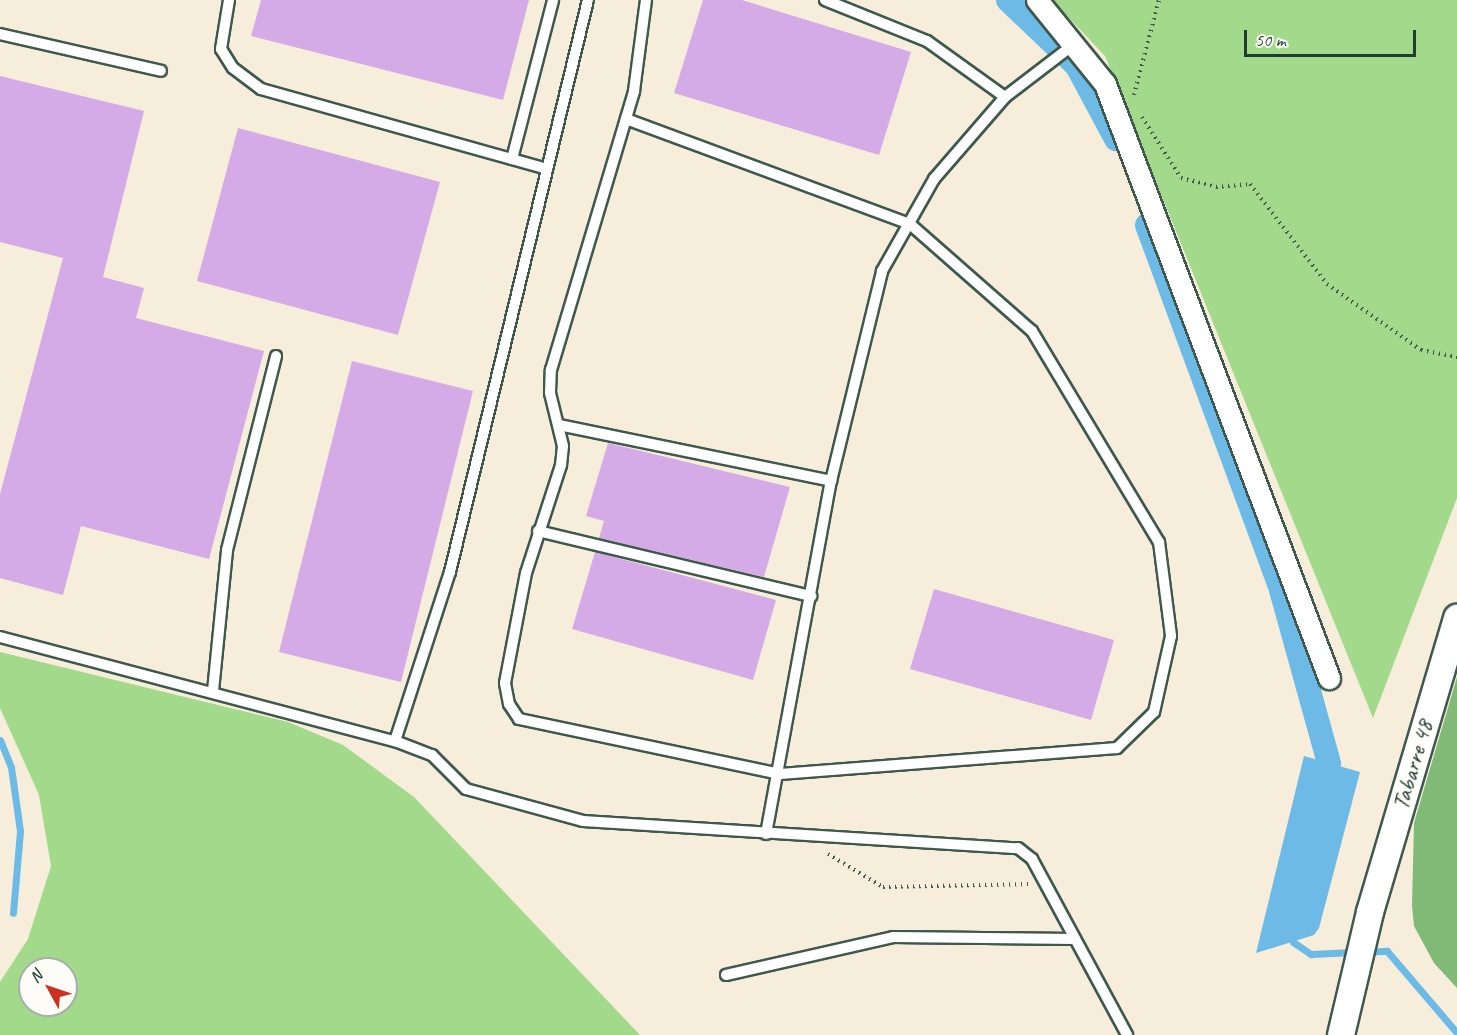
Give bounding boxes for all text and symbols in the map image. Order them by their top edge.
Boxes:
scale bar [1247,18,1420,56]
text: 50 m [1255,29,1286,51]
street label: Tabarre 48 [1386,717,1440,813]
north arrow [18,957,78,1017]
text: N [25,966,47,987]

